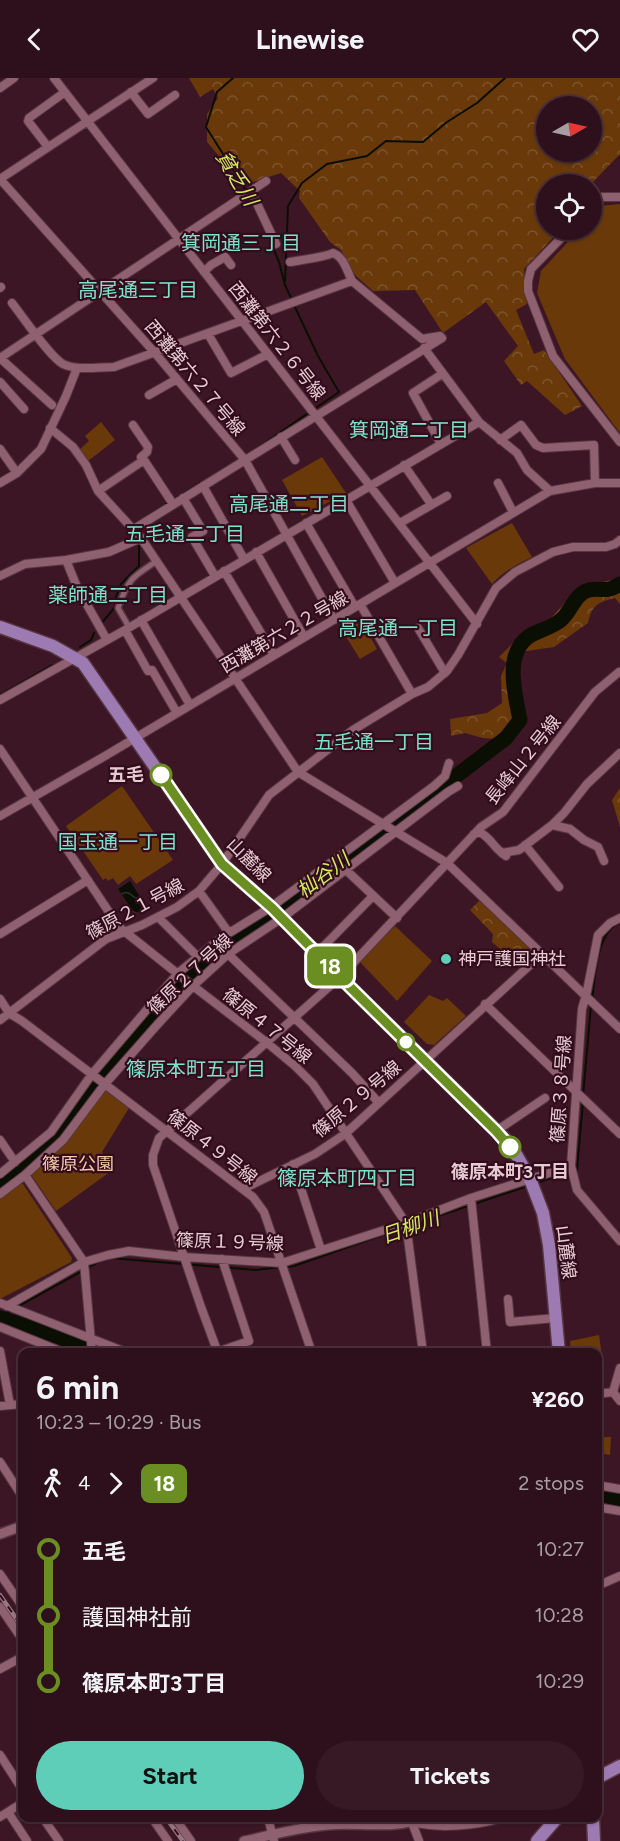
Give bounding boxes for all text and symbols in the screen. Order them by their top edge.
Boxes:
icon: back [18,23,51,56]
text: Linewise [256,23,364,56]
icon: heart [569,23,602,56]
north arrow [536,96,602,162]
map controls [536,96,602,240]
water label: 貧乏川 [211,146,264,212]
button: locate [536,174,602,240]
district label: 箕岡通三丁目 [181,231,301,255]
street label: 西灘第六２６号線 [224,277,330,405]
district label: 高尾通三丁目 [78,278,198,302]
street label: 西灘第六２７号線 [140,316,250,440]
district label: 箕岡通二丁目 [349,418,469,442]
district label: 高尾通二丁目 [229,492,349,516]
district label: 五毛通二丁目 [125,522,245,546]
district label: 薬師通二丁目 [48,583,168,607]
street label: 西灘第六２２号線 [216,586,352,678]
district label: 高尾通一丁目 [338,616,458,640]
street label: 長峰山２号線 [480,711,566,809]
district label: 五毛通一丁目 [314,730,434,754]
place label: 五毛 [108,764,144,786]
marker: 五毛 [150,764,172,786]
district label: 国玉通一丁目 [58,830,178,854]
street label: 山麓線 [222,833,276,887]
water label: 杣谷川 [292,846,356,903]
street label: 篠原２１号線 [82,874,188,944]
street label: 篠原２７号線 [143,929,237,1019]
line badge: 18 [303,946,357,986]
place label: 神戸護国神社 [458,948,566,970]
marker: 神戸護国神社 [439,952,453,966]
text: 18 [319,954,341,979]
street label: 篠原４７号線 [218,983,316,1069]
unlabelled marker [397,1033,415,1051]
street label: 篠原３８号線 [546,1034,576,1144]
street label: 篠原２９号線 [309,1056,405,1142]
district label: 篠原本町五丁目 [126,1057,266,1081]
street label: 篠原４９号線 [163,1105,261,1189]
marker: 篠原本町3丁目 [499,1136,521,1158]
park label: 篠原公園 [42,1153,114,1175]
place label: 篠原本町3丁目 [451,1161,569,1183]
district label: 篠原本町四丁目 [277,1166,417,1190]
water label: 日柳川 [378,1205,444,1248]
street label: 山麓線 [552,1224,580,1280]
street label: 篠原１９号線 [176,1229,284,1255]
text: 6 min [36,1368,119,1407]
text: ¥260 [531,1386,584,1413]
text: 10:23 – 10:29 · Bus [36,1410,201,1434]
icon: walk [36,1467,69,1500]
icon: forward [99,1467,132,1500]
text: 4 [78,1471,90,1495]
text: 18 [153,1471,175,1496]
text: 2 stops [518,1471,584,1495]
text: 10:27 [536,1537,584,1561]
text: 五毛 [82,1538,126,1565]
text: 10:28 [534,1603,584,1627]
text: 護国神社前 [82,1604,192,1631]
text: 10:29 [535,1669,584,1693]
text: 篠原本町3丁目 [82,1670,226,1697]
button: Start [36,1741,304,1810]
button: Tickets [316,1741,584,1810]

